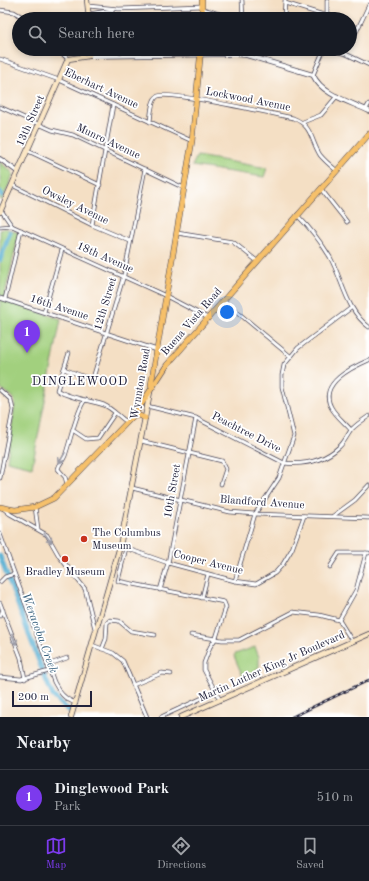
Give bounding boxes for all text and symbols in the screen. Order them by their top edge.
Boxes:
search box [12,12,357,56]
icon: search [26,23,48,45]
text: Search here [58,27,135,42]
street label: Eberhart Avenue [62,67,140,111]
street label: Lockwood Avenue [205,86,291,114]
street label: 13th Street [15,94,47,148]
street label: Munro Avenue [74,122,142,162]
street label: Owsley Avenue [40,185,110,227]
street label: 18th Avenue [75,241,135,275]
street label: 12th Street [93,276,119,332]
street label: Buena Vista Road [160,286,224,358]
street label: 16th Avenue [28,293,90,323]
your location [217,302,237,322]
pin: 1 [14,320,40,353]
street label: Wynnton Road [129,347,153,421]
district label: DINGLEWOOD [32,376,128,388]
street label: Peachtree Drive [210,411,282,455]
one-way arrow [58,452,66,464]
street label: 10th Street [163,463,183,519]
street label: Blandford Avenue [219,495,305,511]
place label: The Columbus Museum [92,528,161,552]
one-way arrow [43,532,52,543]
marker: The Columbus Museum [79,534,89,544]
street label: Cooper Avenue [172,549,244,577]
marker: Bradley Museum [60,554,70,564]
place label: Bradley Museum [25,567,105,578]
water label: Weracoba Creek [19,591,59,675]
street label: Martin Luther King Jr Boulevard [197,630,347,704]
one-way arrow [11,632,19,644]
scale bar [12,689,92,708]
text: 200 m [18,692,49,703]
text: Nearby [16,735,71,752]
text: Dinglewood Park [54,782,169,797]
text: 1 [25,791,33,804]
text: 510 m [316,791,353,804]
text: Park [54,800,81,813]
tab: Map [45,835,67,873]
tab: Directions [157,835,206,873]
tab: Saved [296,835,324,873]

